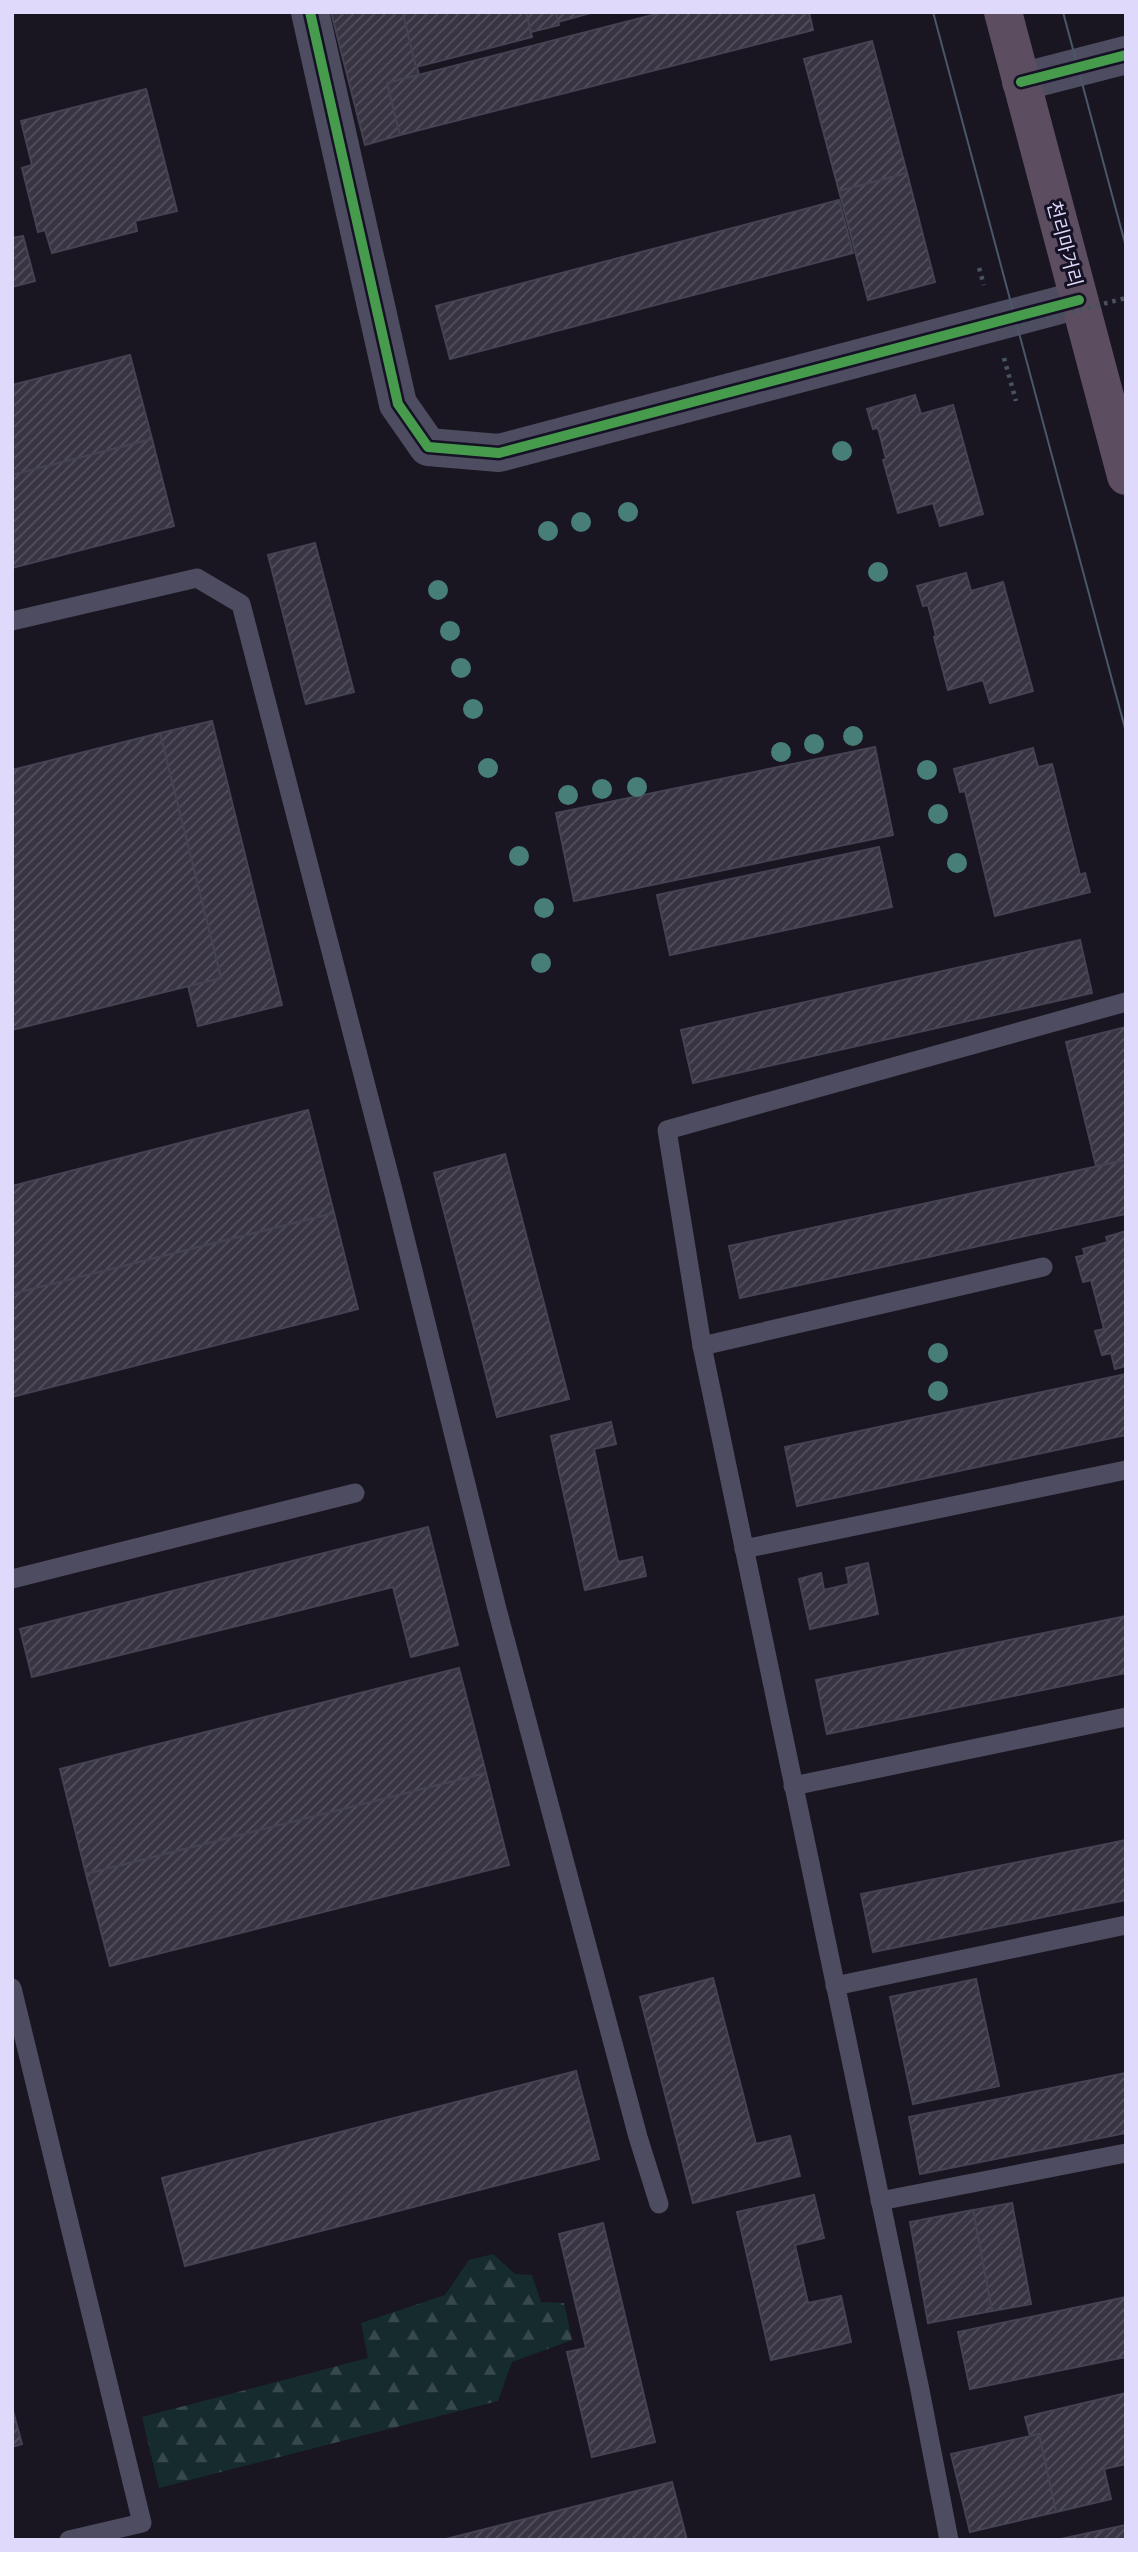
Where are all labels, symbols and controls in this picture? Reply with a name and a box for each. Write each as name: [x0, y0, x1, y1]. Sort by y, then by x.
street label: 천리마거리: [1041, 199, 1087, 289]

